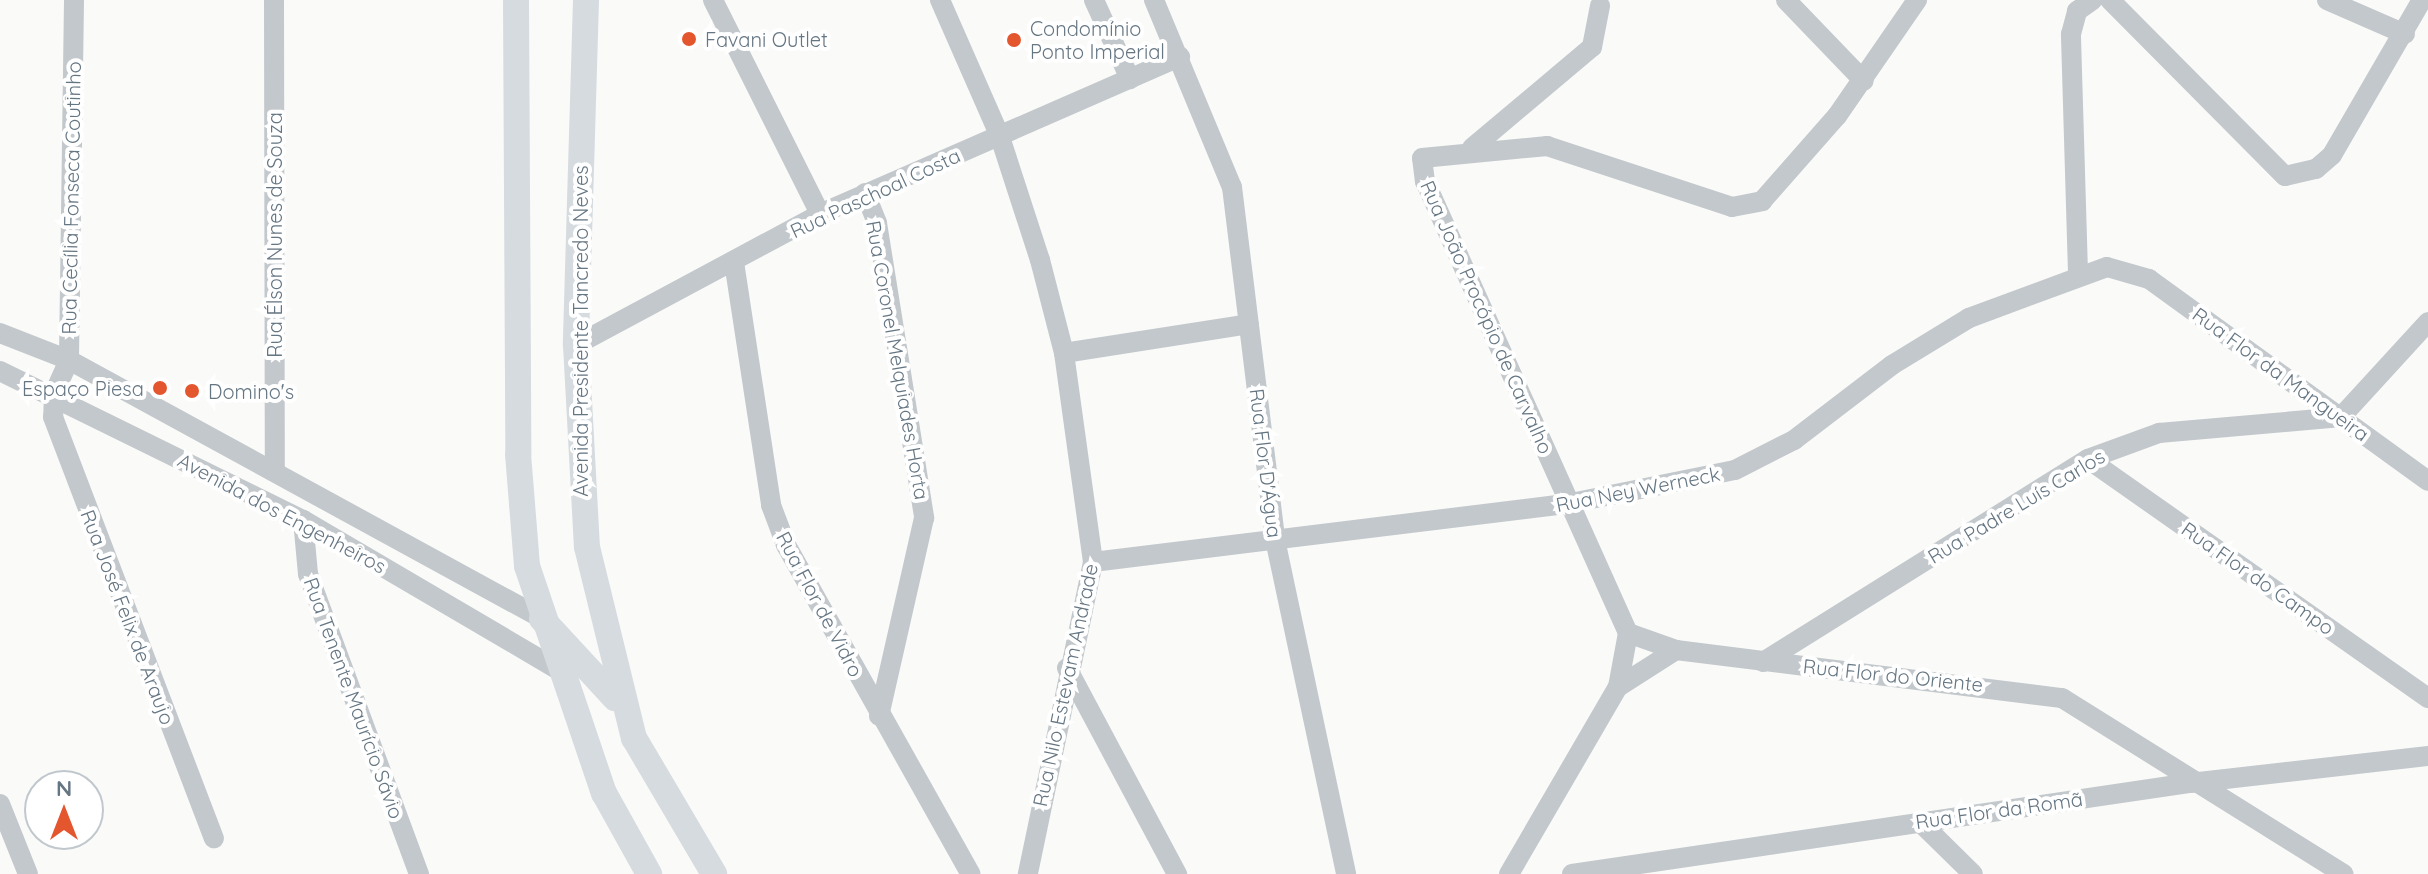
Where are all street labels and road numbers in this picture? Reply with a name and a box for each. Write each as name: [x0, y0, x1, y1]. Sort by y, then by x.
street label: Rua Cecília Fonseca Coutinho: [57, 61, 85, 335]
street label: Rua Élson Nunes de Souza: [262, 112, 286, 358]
street label: Rua Paschoal Costa: [786, 143, 964, 243]
street label: Avenida Presidente Tancredo Neves: [568, 165, 592, 497]
street label: Rua João Procópio de Carvalho: [1416, 177, 1558, 457]
street label: Rua Coronel Melquiades Horta: [862, 219, 934, 501]
street label: Rua Flor da Mangueira: [2188, 302, 2374, 446]
street label: Rua Flor D'Água: [1245, 387, 1287, 539]
street label: Rua Padre Luís Carlos: [1923, 444, 2109, 568]
street label: Avenida dos Engenheiros: [174, 448, 390, 578]
street label: Rua Ney Werneck: [1554, 461, 1722, 517]
street label: Rua José Felix de Araujo: [76, 506, 180, 728]
street label: Rua Flor do Campo: [2177, 516, 2339, 640]
street label: Rua Flor de Vidro: [772, 527, 868, 681]
street label: Rua Nilo Estevam Andrade: [1028, 561, 1102, 809]
street label: Rua Tenente Maurício Sávio: [299, 574, 409, 822]
street label: Rua Flor do Oriente: [1802, 654, 1984, 696]
street label: Rua Flor da Romã: [1914, 786, 2084, 834]

